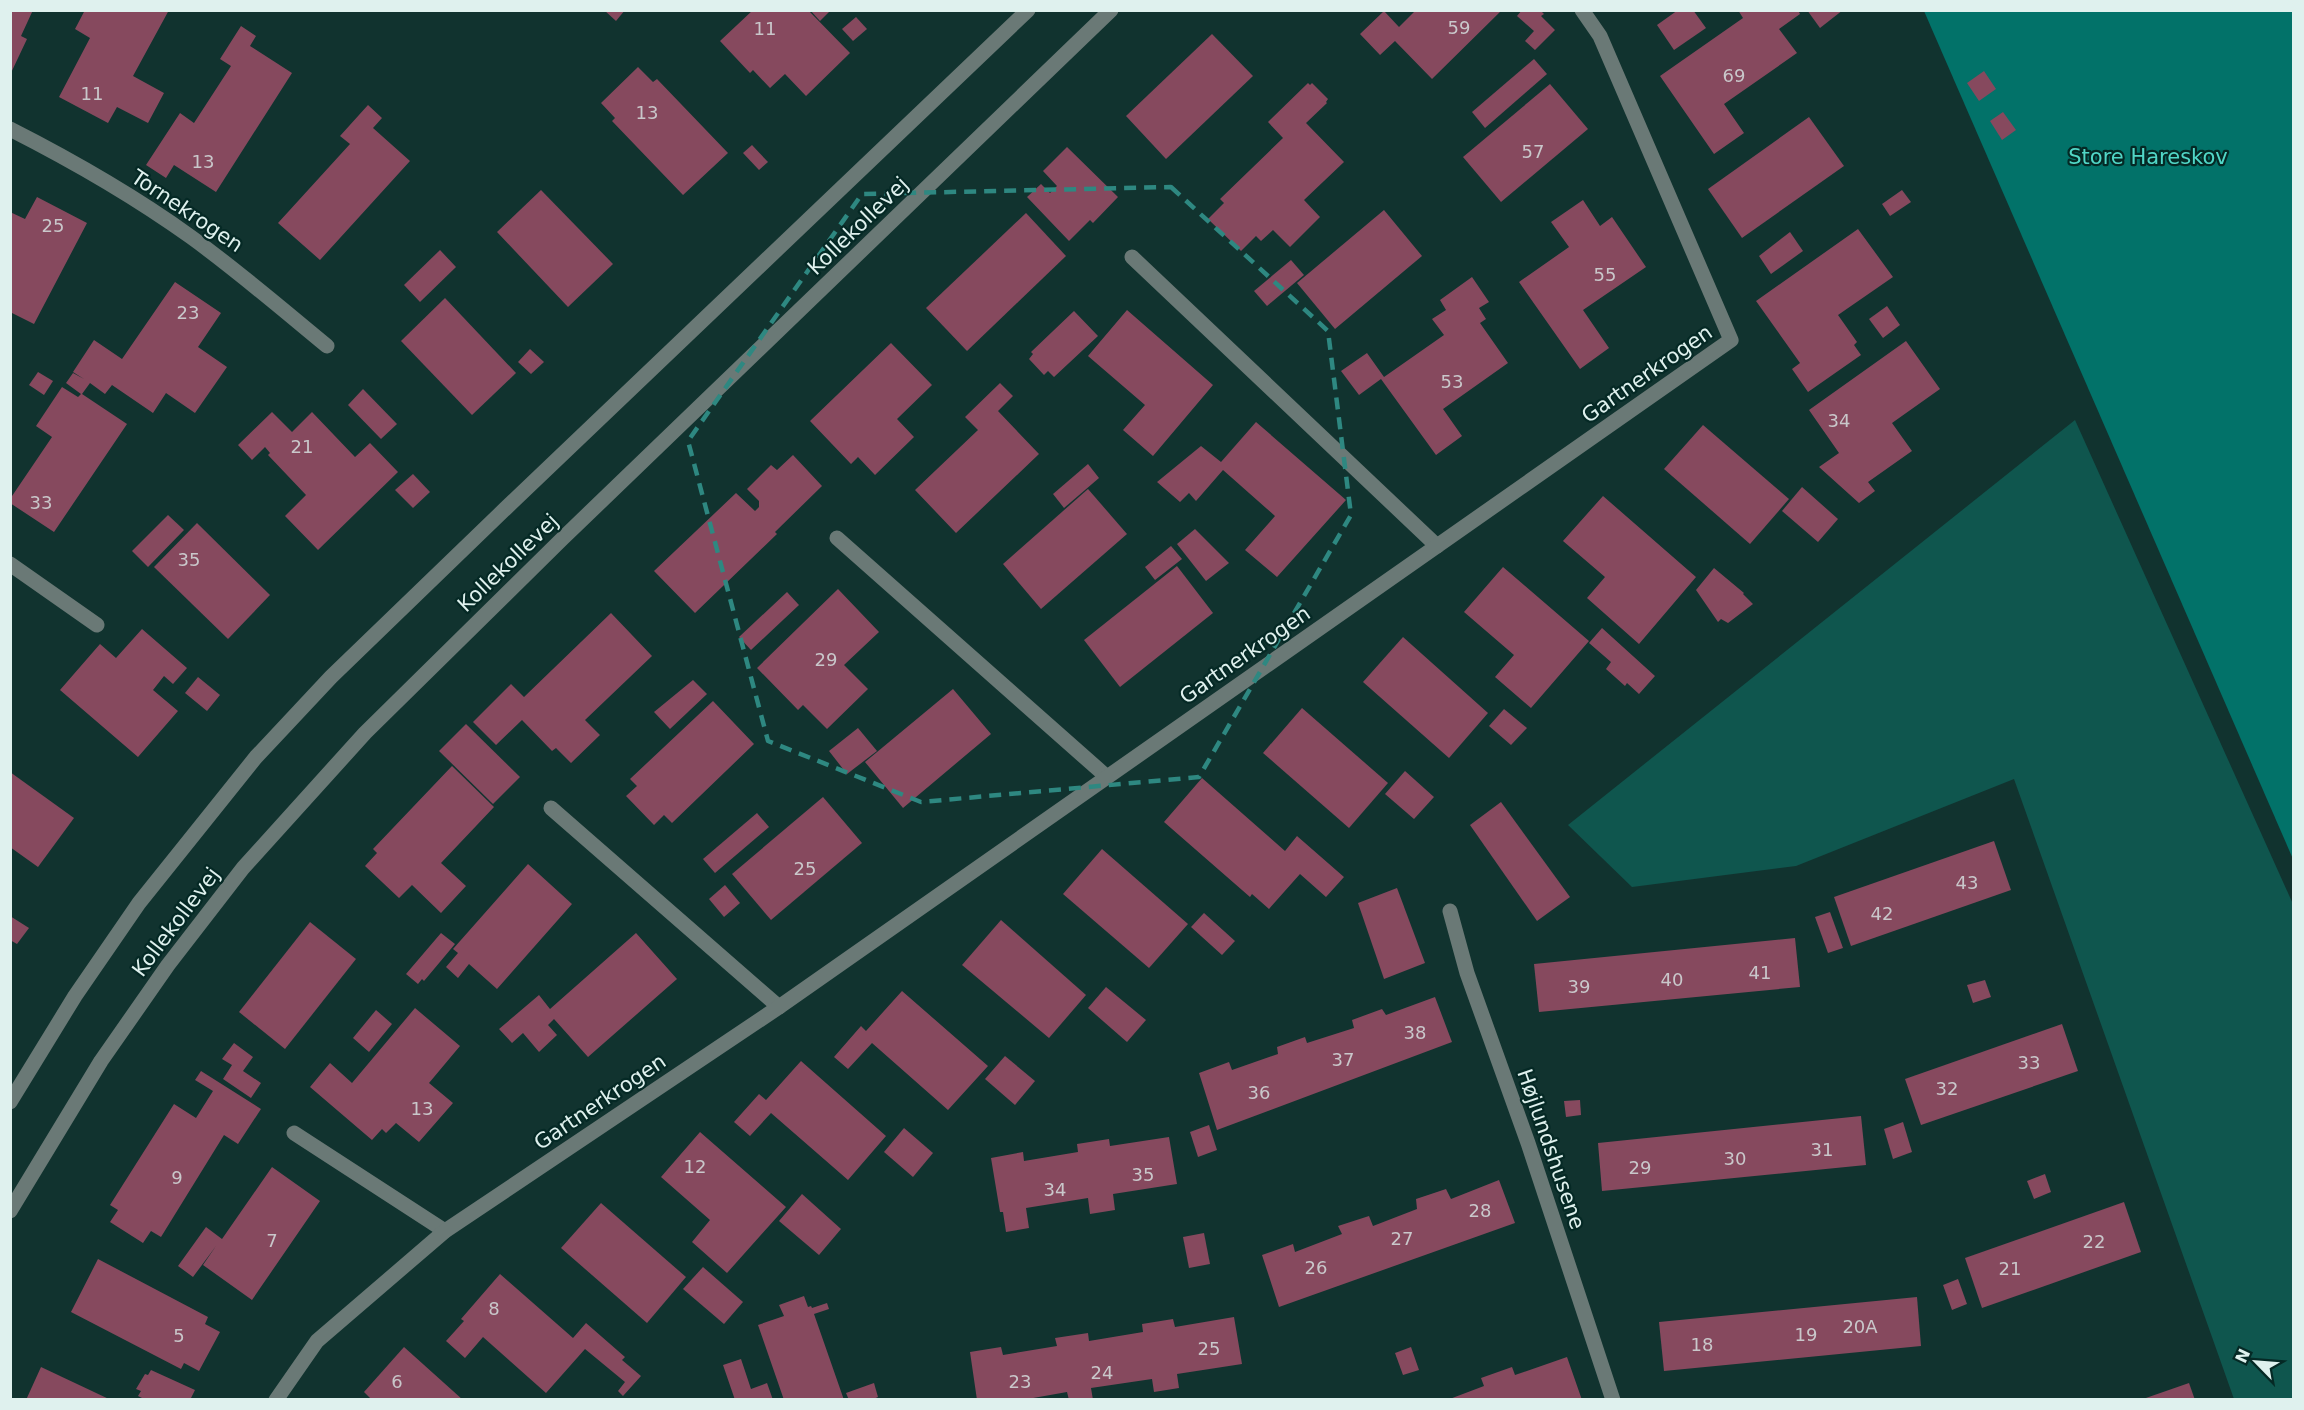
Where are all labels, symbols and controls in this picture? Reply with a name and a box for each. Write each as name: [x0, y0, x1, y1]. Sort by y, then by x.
house number: 59: [1448, 17, 1470, 38]
house number: 11: [754, 18, 776, 39]
house number: 69: [1723, 65, 1745, 86]
house number: 11: [81, 83, 103, 104]
house number: 13: [636, 102, 658, 123]
house number: 57: [1522, 141, 1544, 162]
park label: Store Hareskov: [2068, 145, 2228, 169]
house number: 13: [192, 151, 214, 172]
street label: Tornekrogen: [126, 164, 247, 257]
street label: Kollekollevej: [803, 172, 913, 280]
house number: 25: [42, 215, 64, 236]
house number: 55: [1594, 264, 1616, 285]
house number: 23: [177, 302, 199, 323]
street label: Gartnerkrogen: [1577, 320, 1717, 428]
house number: 53: [1441, 371, 1463, 392]
house number: 34: [1828, 410, 1850, 431]
house number: 21: [291, 436, 313, 457]
house number: 33: [30, 492, 52, 513]
street label: Kollekollevej: [453, 509, 563, 617]
house number: 35: [178, 549, 200, 570]
street label: Gartnerkrogen: [1175, 601, 1315, 709]
house number: 29: [815, 649, 837, 670]
house number: 25: [794, 858, 816, 879]
street label: Kollekollevej: [127, 863, 225, 981]
house number: 43: [1956, 872, 1978, 893]
house number: 42: [1871, 903, 1893, 924]
house number: 41: [1749, 962, 1771, 983]
house number: 40: [1661, 969, 1683, 990]
house number: 39: [1568, 976, 1590, 997]
house number: 38: [1404, 1022, 1426, 1043]
street label: Gartnerkrogen: [530, 1049, 670, 1155]
house number: 37: [1332, 1049, 1354, 1070]
house number: 33: [2018, 1052, 2040, 1073]
street label: Højlundshusene: [1512, 1066, 1590, 1232]
house number: 32: [1936, 1078, 1958, 1099]
house number: 36: [1248, 1082, 1270, 1103]
house number: 13: [411, 1098, 433, 1119]
house number: 31: [1811, 1139, 1833, 1160]
house number: 30: [1724, 1148, 1746, 1169]
house number: 12: [684, 1156, 706, 1177]
house number: 29: [1629, 1157, 1651, 1178]
house number: 35: [1132, 1164, 1154, 1185]
house number: 9: [171, 1167, 183, 1188]
house number: 34: [1044, 1179, 1066, 1200]
house number: 28: [1469, 1200, 1491, 1221]
house number: 27: [1391, 1228, 1413, 1249]
house number: 7: [266, 1230, 278, 1251]
house number: 22: [2083, 1231, 2105, 1252]
house number: 26: [1305, 1257, 1327, 1278]
house number: 21: [1999, 1258, 2021, 1279]
house number: 8: [488, 1298, 500, 1319]
house number: 20A: [1842, 1316, 1878, 1337]
house number: 19: [1795, 1324, 1817, 1345]
house number: 5: [173, 1325, 185, 1346]
north arrow: [2226, 1332, 2286, 1392]
house number: 18: [1691, 1334, 1713, 1355]
house number: 25: [1198, 1338, 1220, 1359]
text: N: [2231, 1346, 2254, 1366]
house number: 24: [1091, 1362, 1113, 1383]
house number: 6: [391, 1371, 403, 1392]
house number: 23: [1009, 1371, 1031, 1392]

